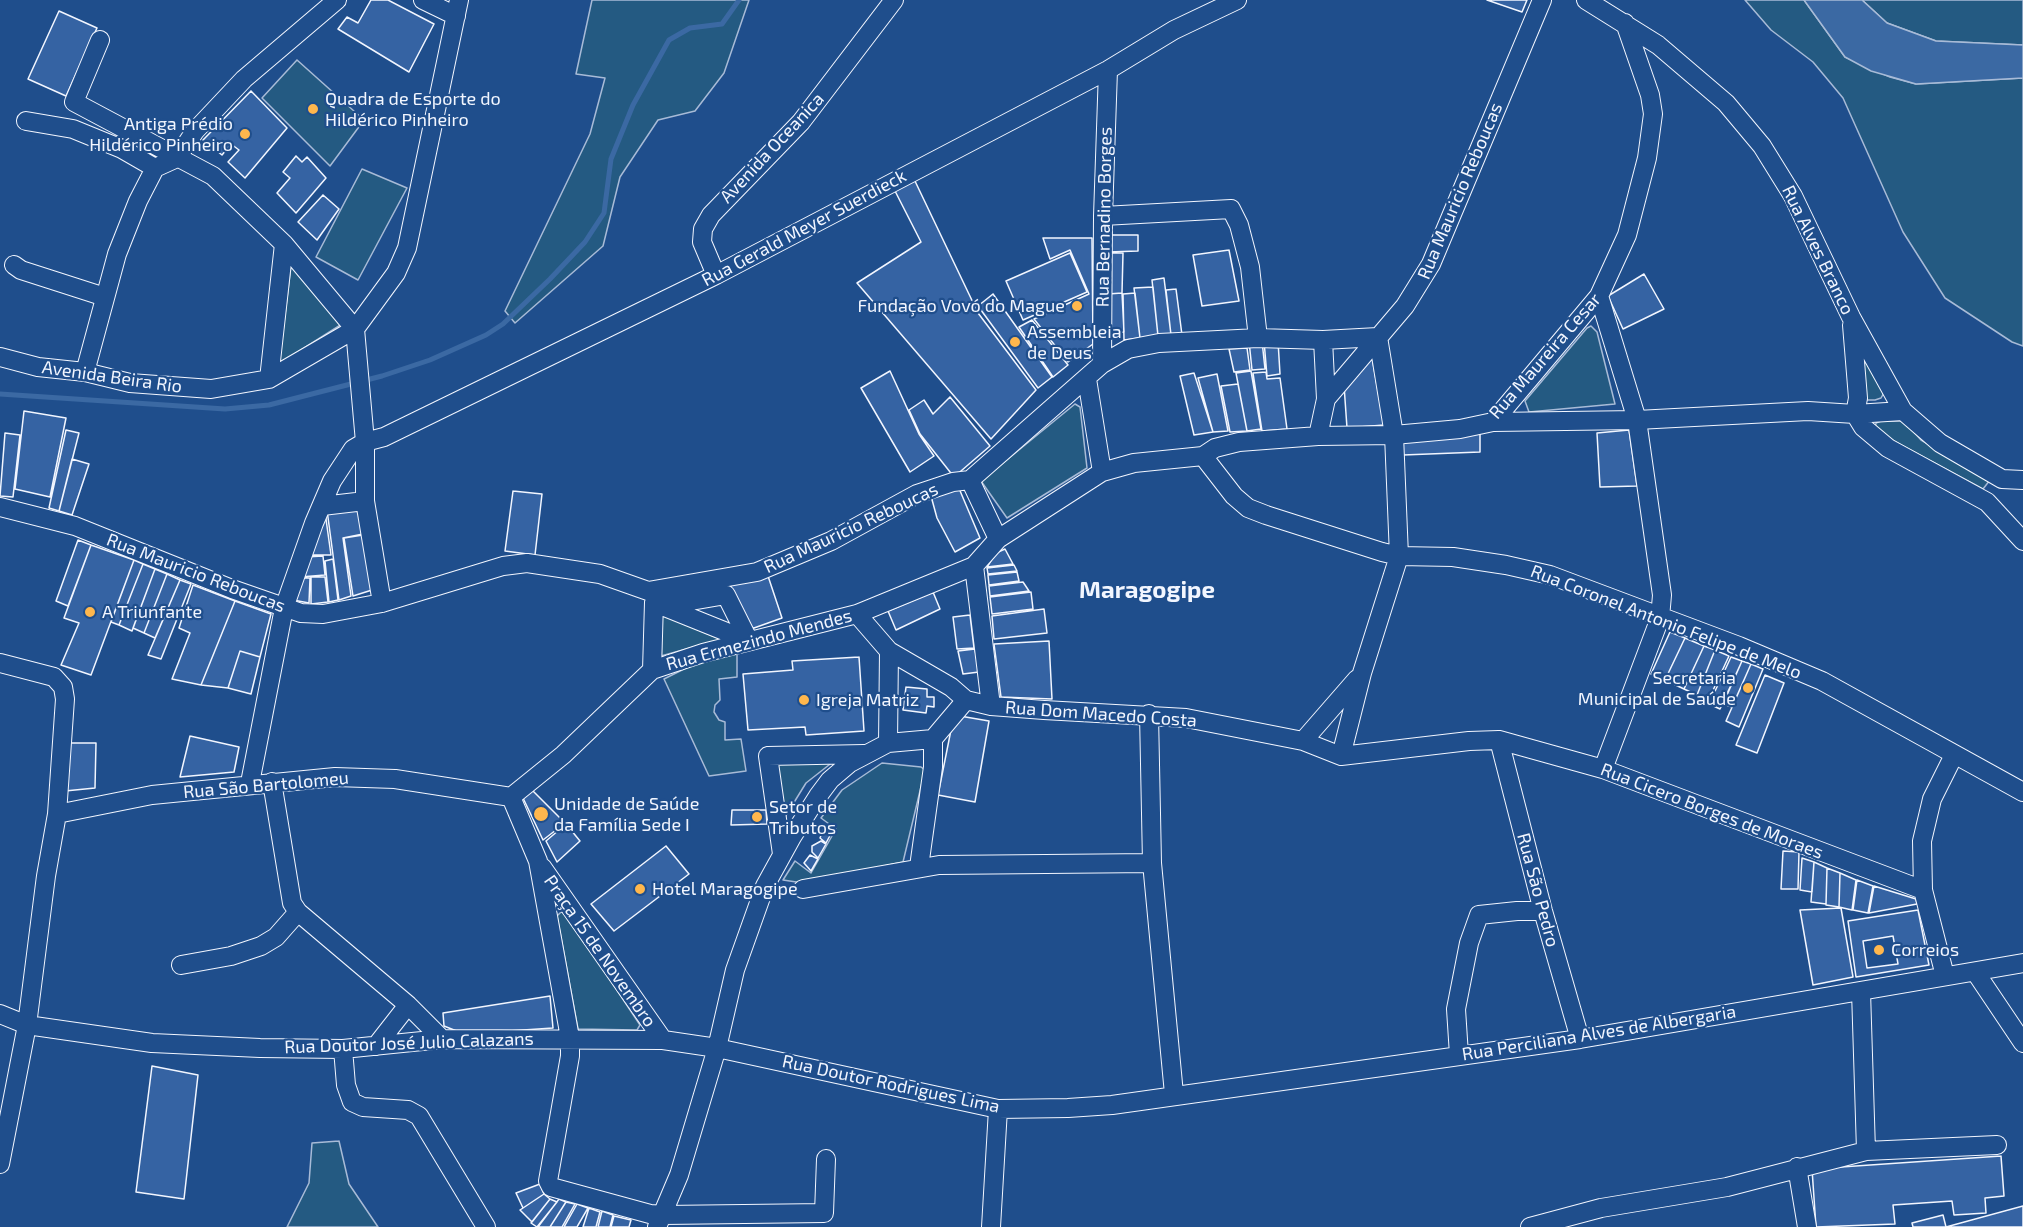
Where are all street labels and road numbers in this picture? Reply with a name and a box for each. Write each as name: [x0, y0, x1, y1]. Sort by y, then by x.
street label: Avenida Oceanica: [715, 88, 829, 208]
street label: Rua Mauricio Reboucas: [1413, 99, 1507, 283]
street label: Rua Bernadino Borges: [1092, 127, 1116, 307]
street label: Rua Gerald Meyer Suerdieck: [698, 165, 910, 291]
street label: Rua Alves Branco: [1777, 182, 1859, 318]
street label: Rua Maureira Cesar: [1484, 289, 1606, 423]
street label: Avenida Beira Rio: [41, 356, 183, 398]
street label: Rua Mauricio Reboucas: [760, 478, 942, 578]
street label: Rua Mauricio Reboucas: [104, 529, 288, 617]
street label: Rua Coronel Antonio Felipe de Melo: [1528, 560, 1804, 684]
street label: Rua Ermezindo Mendes: [664, 605, 854, 675]
street label: Rua Dom Macedo Costa: [1004, 697, 1198, 731]
street label: Rua Cicero Borges de Moraes: [1598, 758, 1826, 864]
street label: Rua São Bartolomeu: [182, 767, 350, 803]
street label: Rua São Pedro: [1512, 831, 1564, 949]
street label: Praça 15 de Novembro: [539, 871, 661, 1031]
street label: Rua Perciliana Alves de Albergaria: [1460, 1001, 1738, 1065]
street label: Rua Doutor José Julio Calazans: [284, 1028, 534, 1058]
street label: Rua Doutor Rodrigues Lima: [780, 1050, 1002, 1118]

